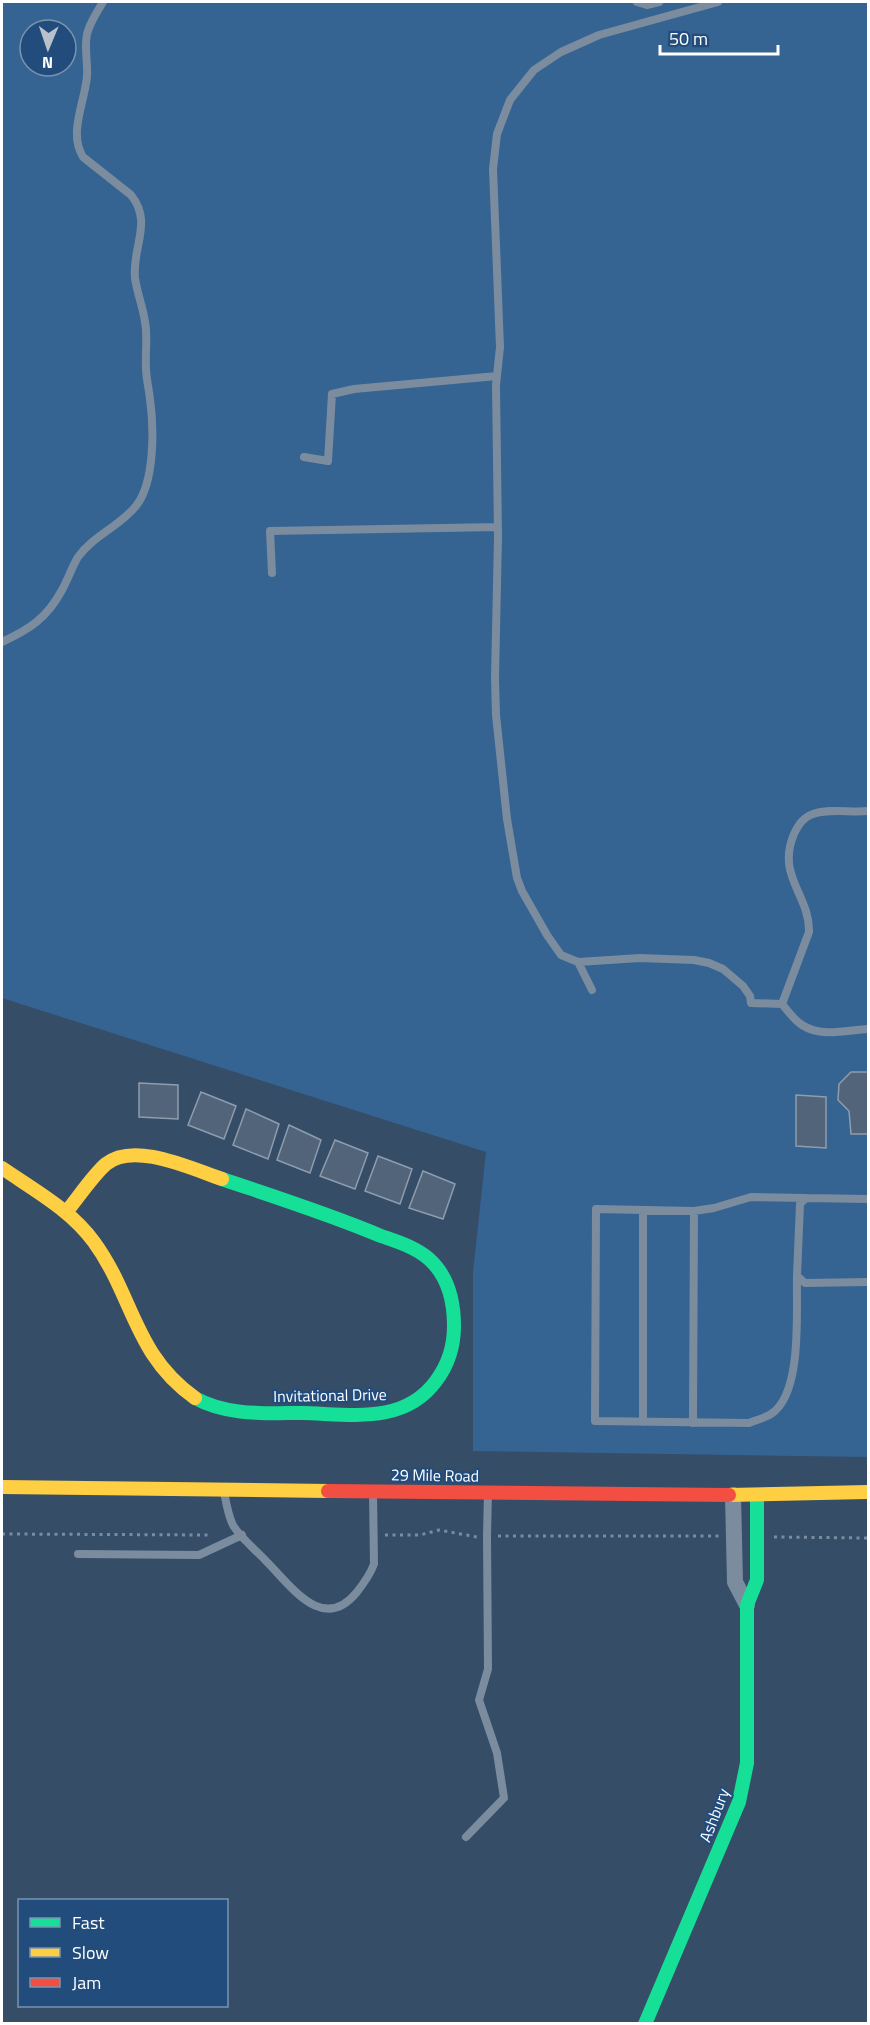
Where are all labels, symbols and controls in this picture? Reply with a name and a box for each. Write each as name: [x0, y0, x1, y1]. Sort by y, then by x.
north arrow: [18, 18, 78, 78]
scale bar: [660, 18, 778, 56]
text: 50 m: [669, 25, 708, 52]
text: N: [42, 51, 53, 75]
street label: Invitational Drive: [273, 1382, 387, 1408]
street label: 29 Mile Road: [391, 1462, 479, 1488]
street label: Ashbury: [693, 1784, 735, 1845]
legend: [18, 1899, 228, 2007]
text: Fast: [72, 1909, 105, 1936]
text: Slow: [72, 1939, 109, 1966]
text: Jam: [72, 1969, 101, 1996]

